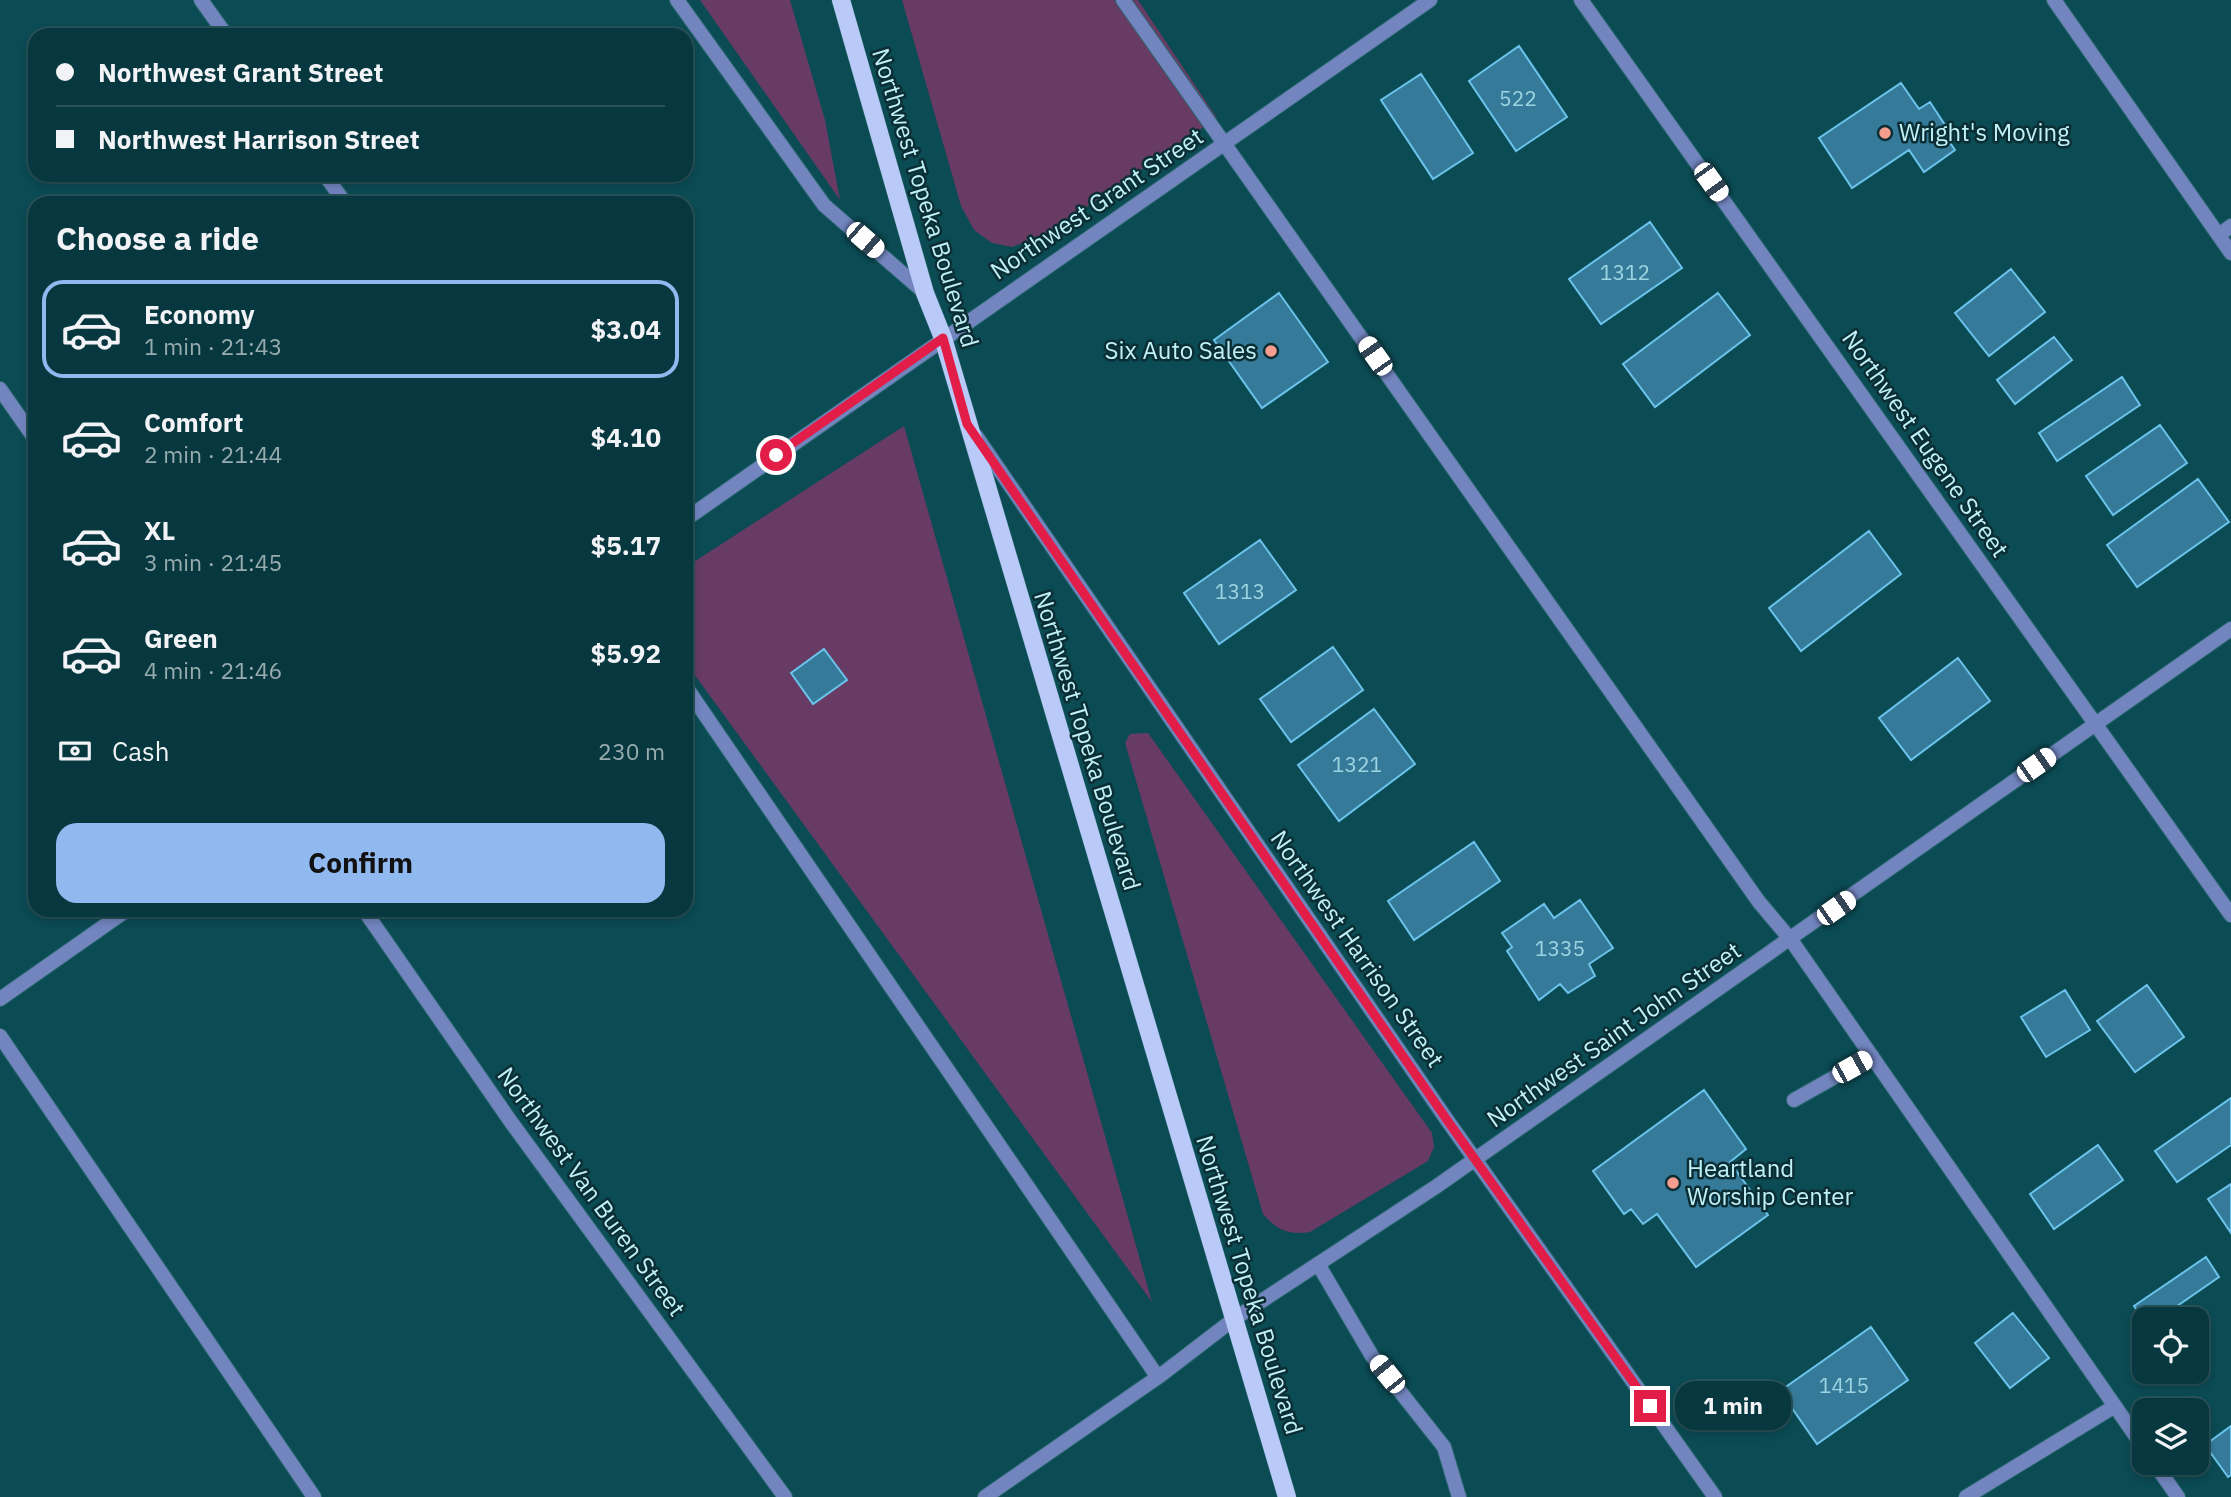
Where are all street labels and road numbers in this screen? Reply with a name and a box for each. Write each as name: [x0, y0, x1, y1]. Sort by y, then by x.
street label: Northwest Topeka Boulevard: [865, 44, 987, 351]
street label: Northwest Grant Street: [984, 120, 1209, 286]
street label: Northwest Eugene Street: [1835, 324, 2016, 563]
street label: Northwest Topeka Boulevard: [1027, 587, 1149, 894]
street label: Northwest Harrison Street: [1264, 824, 1452, 1073]
street label: Northwest Saint John Street: [1480, 934, 1747, 1134]
street label: Northwest Van Buren Street: [491, 1060, 693, 1322]
street label: Northwest Topeka Boulevard: [1189, 1131, 1311, 1438]

